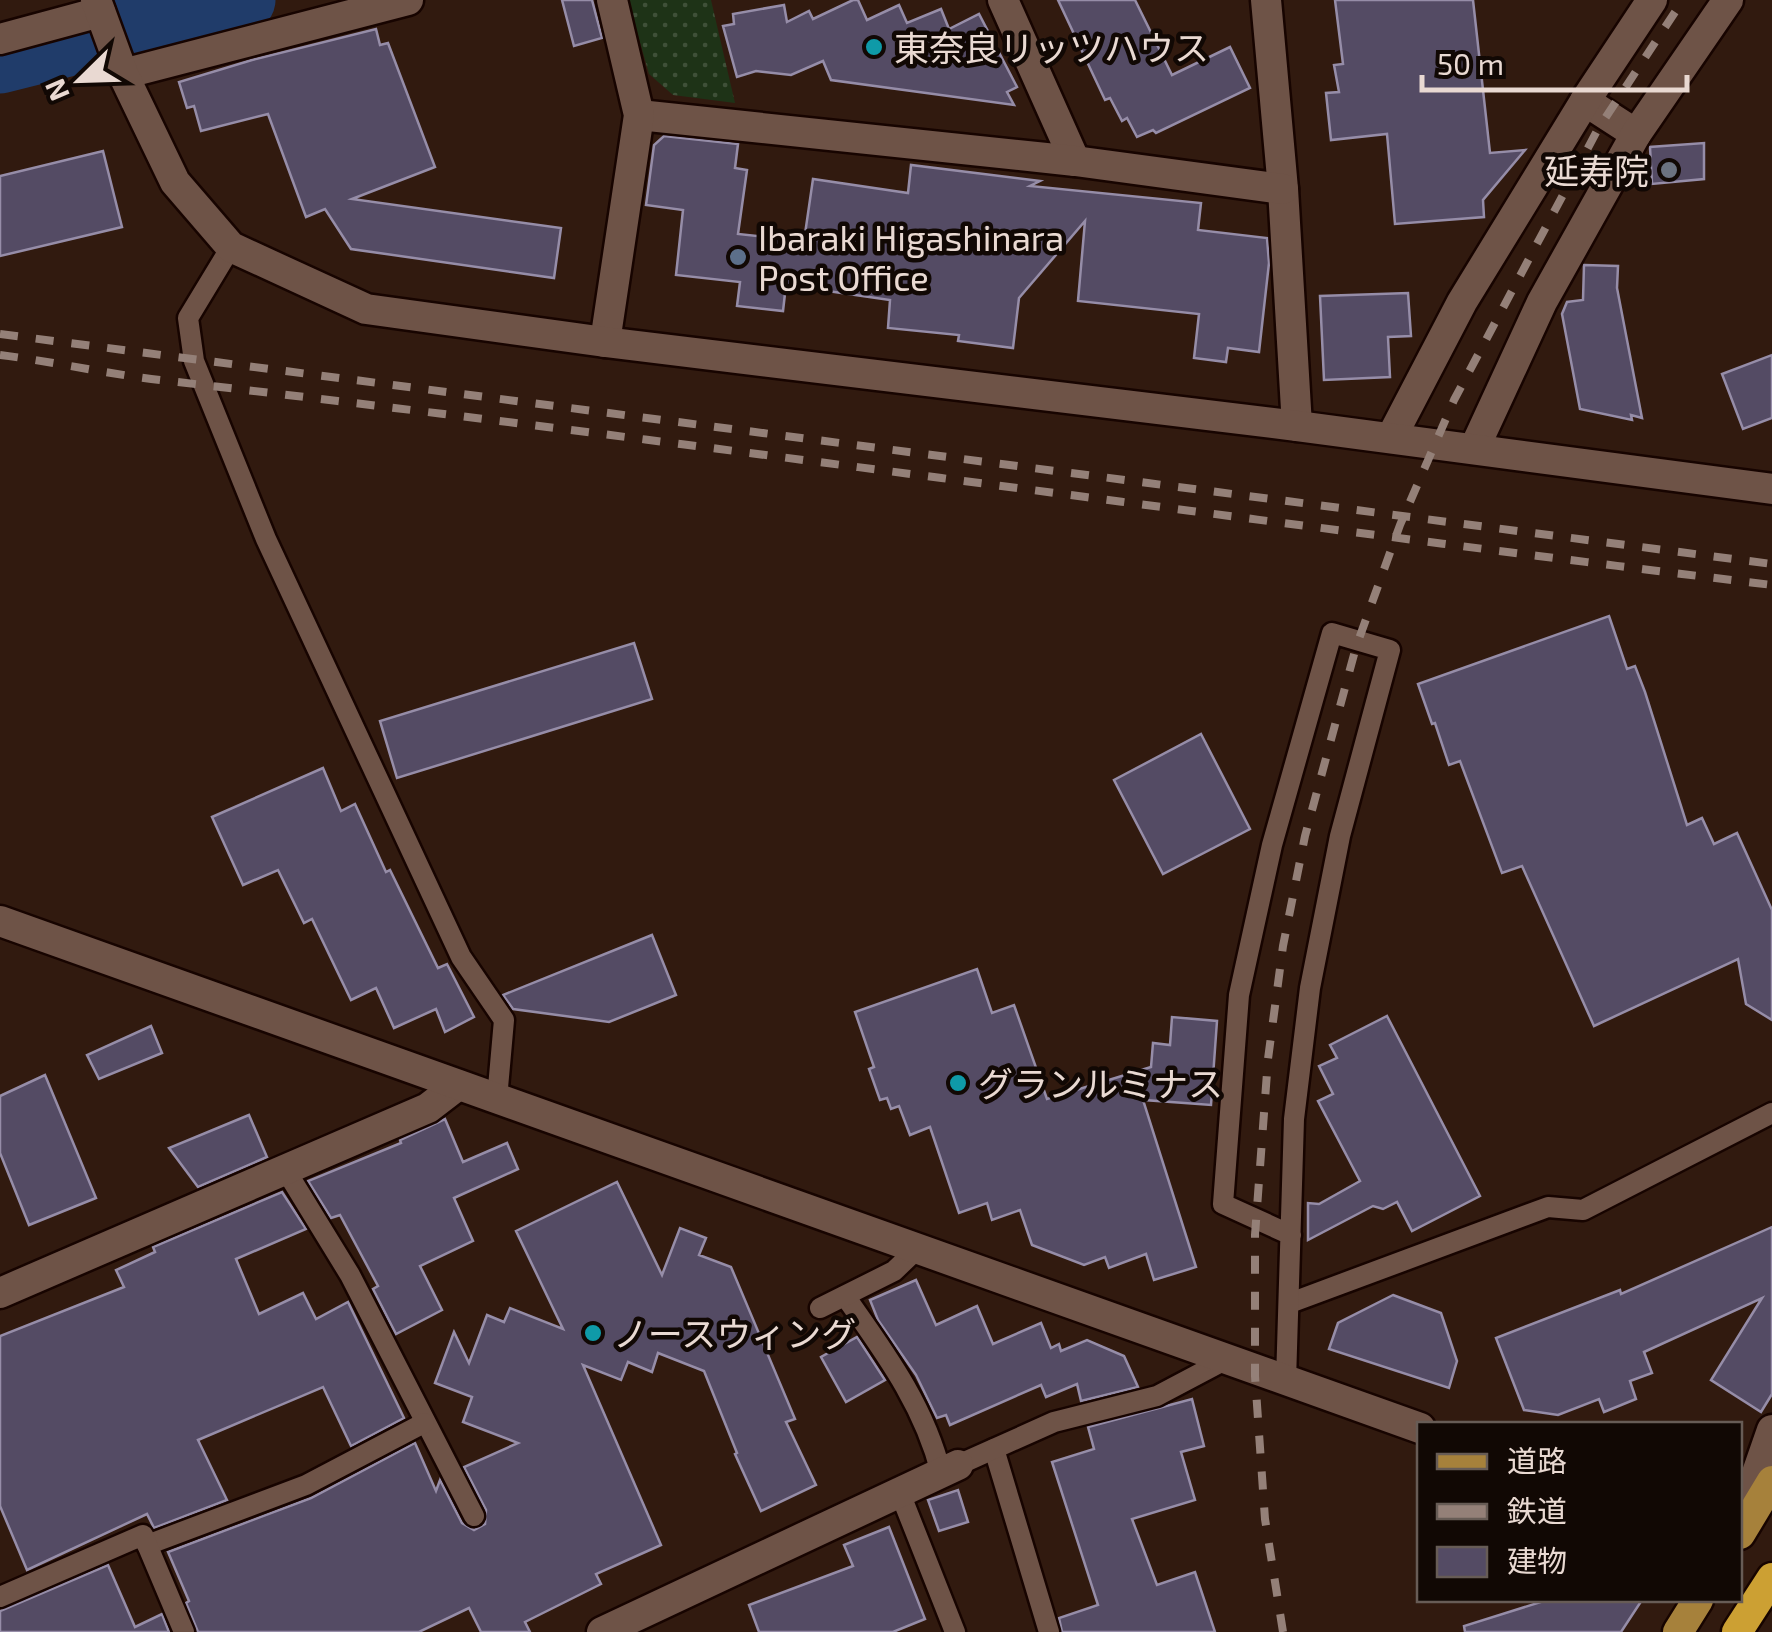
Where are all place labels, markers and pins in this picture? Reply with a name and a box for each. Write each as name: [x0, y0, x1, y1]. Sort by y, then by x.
place label: 東奈良リッツハウス: [894, 26, 1209, 68]
marker: 東奈良リッツハウス: [863, 36, 885, 58]
place label: 延寿院: [1544, 149, 1649, 191]
marker: 延寿院: [1658, 159, 1680, 181]
place label: Ibaraki Higashinara Post Office: [758, 216, 1064, 298]
marker: Ibaraki Higashinara Post Office: [727, 246, 749, 268]
place label: グランルミナス: [978, 1062, 1223, 1104]
marker: グランルミナス: [947, 1072, 969, 1094]
place label: ノースウィング: [613, 1312, 856, 1354]
marker: ノースウィング: [582, 1322, 604, 1344]

